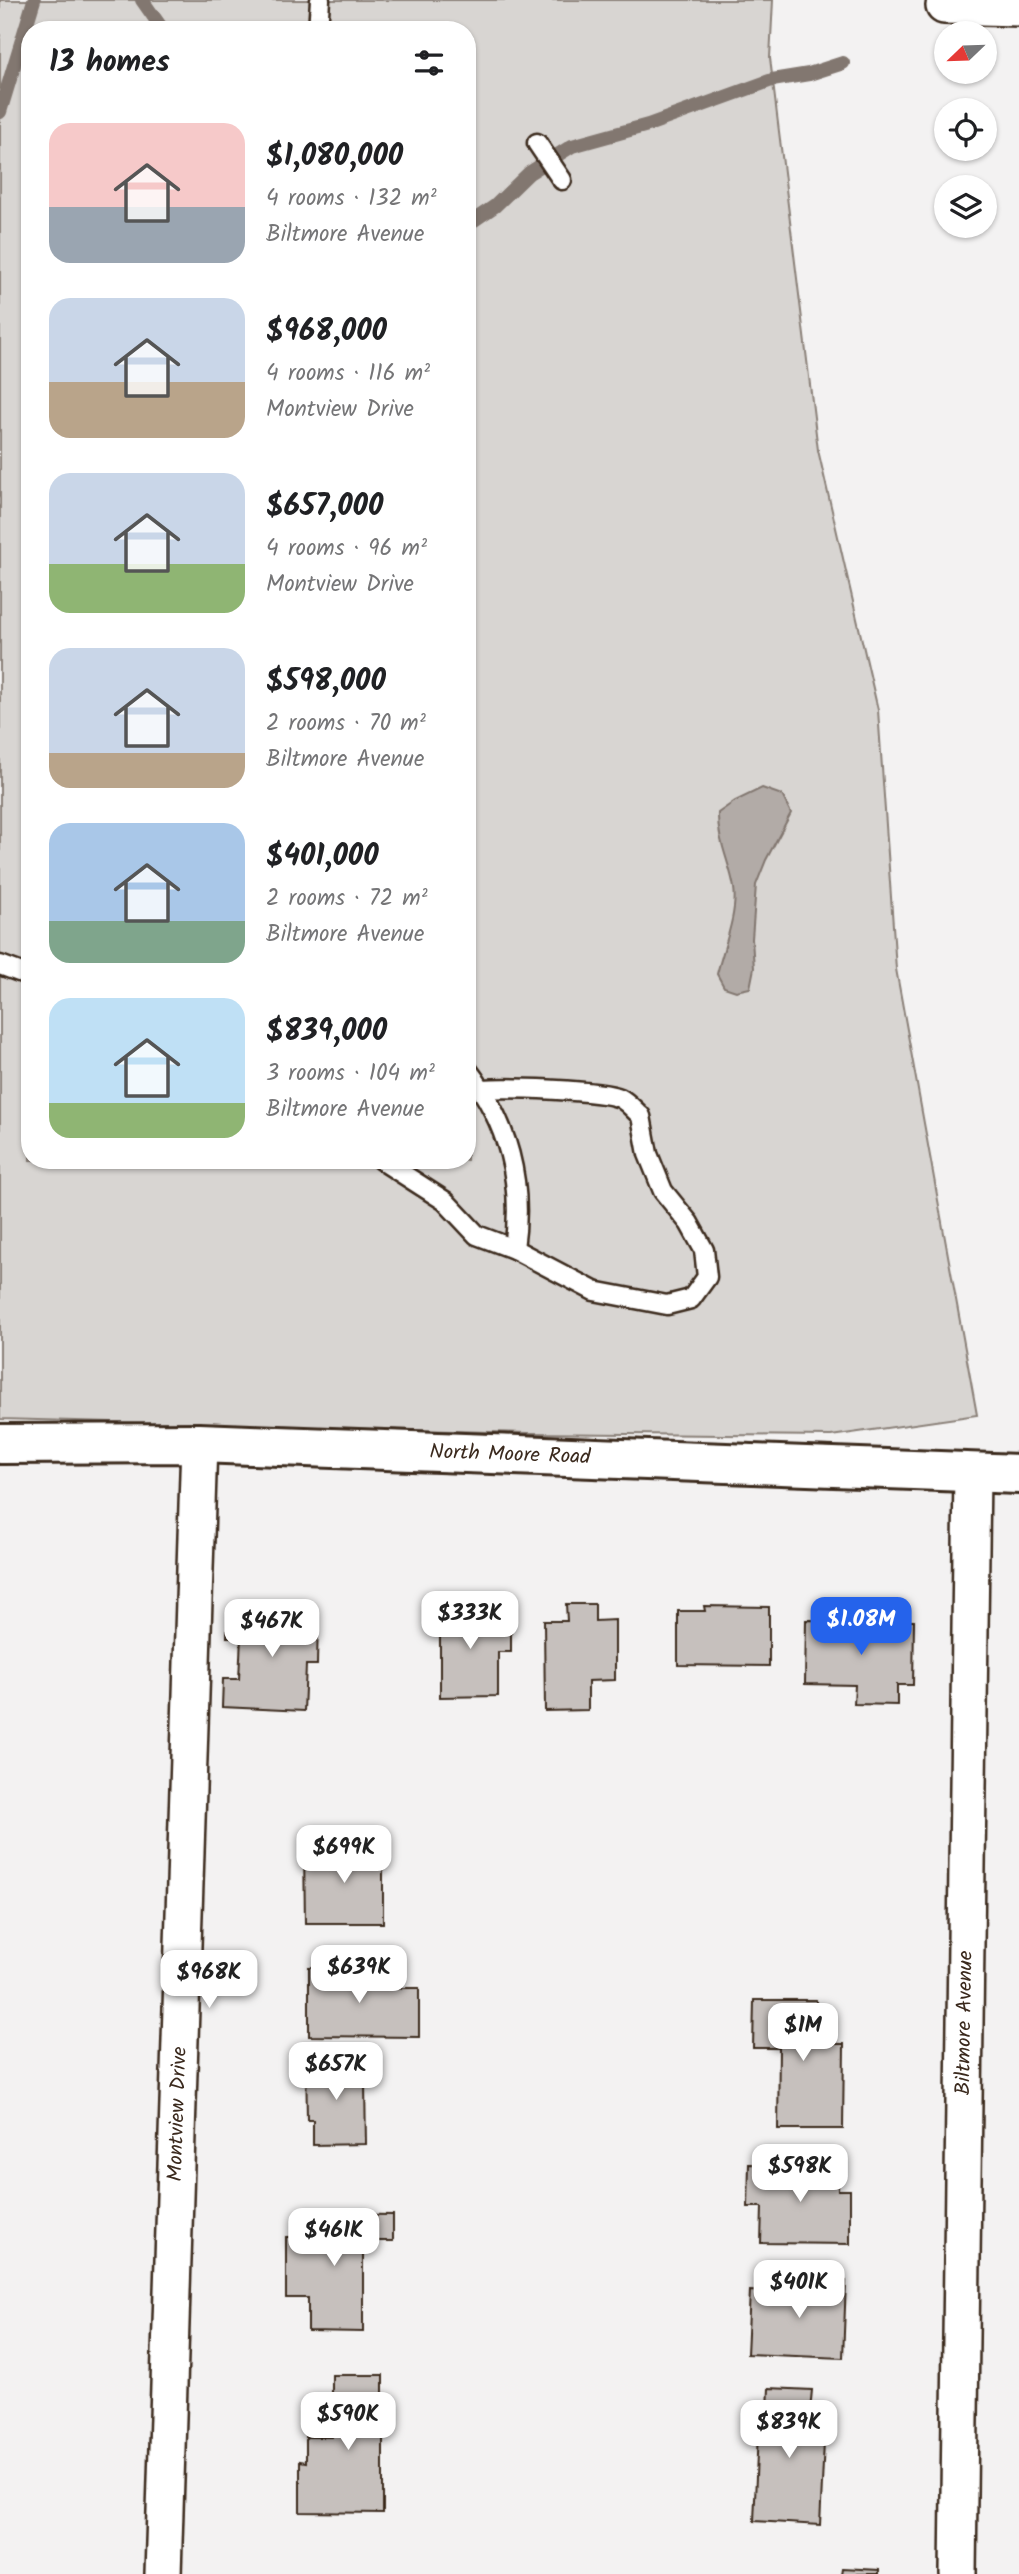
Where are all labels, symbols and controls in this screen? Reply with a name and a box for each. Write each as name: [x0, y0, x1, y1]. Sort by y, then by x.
north arrow: [934, 21, 998, 84]
map controls: [934, 21, 997, 238]
text: 13 homes: [49, 39, 170, 87]
icon: filters: [410, 44, 448, 82]
button: locate: [934, 98, 997, 161]
text: $1,080,000: [266, 133, 403, 181]
icon: home: [105, 151, 189, 235]
button: layers: [934, 175, 997, 238]
text: 4 rooms · 132 m²: [266, 181, 437, 217]
text: Biltmore Avenue: [266, 217, 424, 253]
text: $968,000: [266, 308, 387, 356]
icon: home: [105, 326, 189, 410]
text: 4 rooms · 116 m²: [266, 356, 430, 392]
text: Montview Drive: [266, 392, 414, 428]
text: $657,000: [266, 483, 383, 531]
icon: home: [105, 501, 189, 585]
text: 4 rooms · 96 m²: [266, 531, 427, 567]
text: Montview Drive: [266, 567, 414, 603]
text: $598,000: [266, 658, 386, 706]
icon: home: [105, 676, 189, 760]
text: 2 rooms · 70 m²: [266, 706, 426, 742]
text: Biltmore Avenue: [266, 742, 424, 778]
text: $401,000: [266, 833, 379, 881]
icon: home: [105, 851, 189, 935]
text: 2 rooms · 72 m²: [266, 881, 428, 917]
text: Biltmore Avenue: [266, 917, 424, 953]
text: $839,000: [266, 1008, 387, 1056]
icon: home: [105, 1026, 189, 1110]
text: 3 rooms · 104 m²: [266, 1056, 435, 1092]
text: Biltmore Avenue: [266, 1092, 424, 1128]
street label: North Moore Road: [429, 1436, 592, 1474]
pin: $333K: [421, 1592, 519, 1651]
text: $333K: [437, 1596, 503, 1632]
pin: $1.08M: [804, 1598, 918, 1657]
pin: $467K: [223, 1600, 321, 1659]
text: $1.08M: [827, 1602, 895, 1638]
text: $467K: [240, 1604, 304, 1640]
pin: $699K: [295, 1826, 393, 1885]
text: $699K: [312, 1830, 376, 1866]
pin: $639K: [310, 1946, 408, 2005]
text: $639K: [327, 1950, 391, 1986]
street label: Biltmore Avenue: [947, 1950, 983, 2096]
pin: $968K: [160, 1951, 258, 2010]
text: $968K: [176, 1955, 242, 1991]
pin: $1M: [769, 2004, 837, 2063]
text: $1M: [784, 2008, 822, 2044]
pin: $657K: [287, 2042, 385, 2102]
street label: Montview Drive: [159, 2045, 197, 2182]
text: $657K: [305, 2047, 367, 2083]
pin: $598K: [751, 2144, 849, 2204]
text: $598K: [768, 2149, 832, 2185]
pin: $461K: [285, 2208, 383, 2268]
text: $461K: [304, 2213, 364, 2249]
pin: $401K: [750, 2260, 848, 2320]
text: $401K: [770, 2265, 828, 2301]
pin: $590K: [299, 2392, 397, 2452]
text: $590K: [317, 2397, 379, 2433]
pin: $839K: [740, 2400, 838, 2460]
text: $839K: [756, 2405, 822, 2441]

